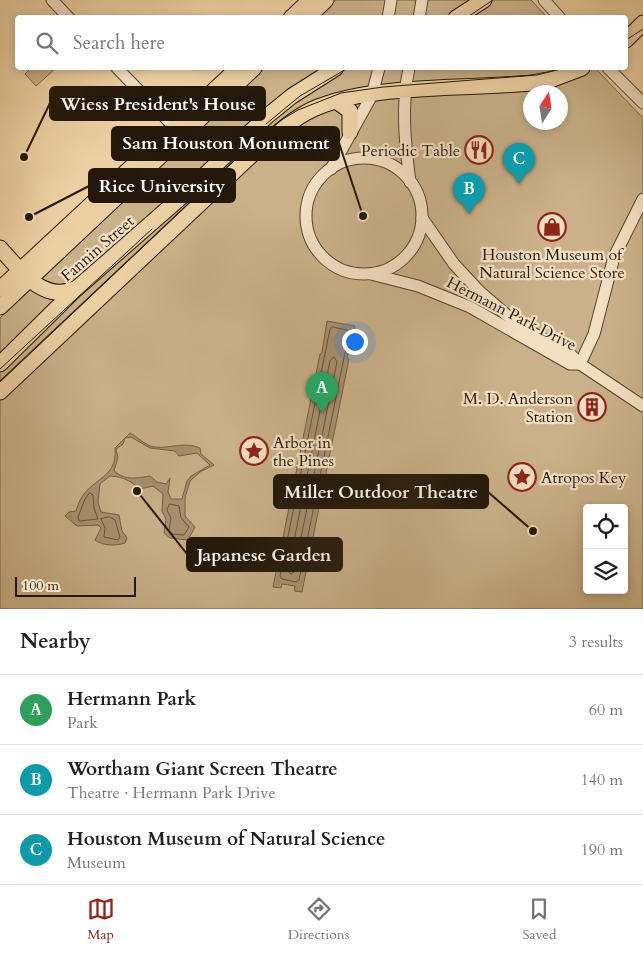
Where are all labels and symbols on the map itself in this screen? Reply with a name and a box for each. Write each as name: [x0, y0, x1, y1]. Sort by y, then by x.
north arrow: [523, 85, 568, 130]
callout: Wiess President's House: [50, 87, 265, 120]
text: Wiess President's House: [59, 92, 256, 117]
callout: Sam Houston Monument: [112, 127, 339, 160]
text: Sam Houston Monument: [123, 131, 330, 156]
restaurant icon: Periodic Table: [464, 135, 494, 165]
place label: Periodic Table: [361, 140, 460, 162]
pin: C: [503, 143, 535, 184]
callout: Rice University: [89, 169, 235, 202]
pin: B: [453, 173, 485, 214]
text: Rice University: [99, 174, 226, 199]
street label: Fannin Street: [56, 211, 139, 287]
shop icon: Houston Museum of Natural Science Store: [537, 212, 567, 242]
place label: Houston Museum of Natural Science Store: [479, 244, 625, 284]
street label: Hermann Park Drive: [443, 272, 580, 356]
your location: [342, 329, 368, 355]
pin: A: [306, 372, 338, 413]
place label: M. D. Anderson Station: [463, 388, 573, 428]
building icon: M. D. Anderson Station: [577, 392, 607, 422]
place label: Arbor in the Pines: [273, 432, 334, 472]
place icon: Arbor in the Pines: [239, 436, 269, 466]
place icon: Atropos Key: [507, 462, 537, 492]
place label: Atropos Key: [541, 467, 627, 489]
callout: Miller Outdoor Theatre: [274, 475, 488, 508]
text: Miller Outdoor Theatre: [284, 480, 478, 505]
callout: Japanese Garden: [187, 538, 342, 571]
text: Japanese Garden: [194, 543, 332, 568]
scale bar: [15, 574, 136, 597]

